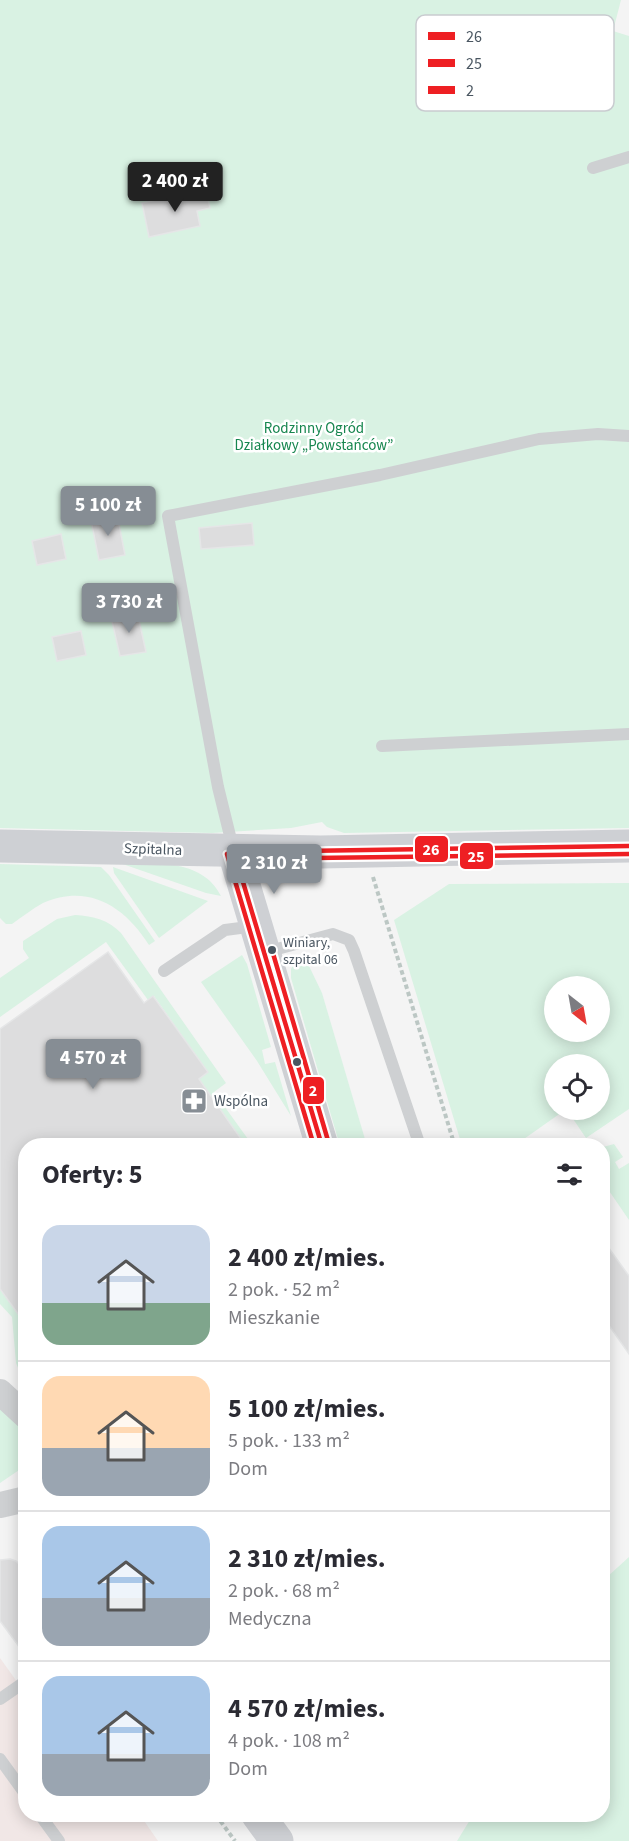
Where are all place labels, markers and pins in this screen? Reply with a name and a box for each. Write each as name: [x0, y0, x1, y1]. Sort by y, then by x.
pin: 2 400 zł: [113, 162, 237, 213]
pin: 5 100 zł: [46, 486, 170, 537]
pin: 3 730 zł: [67, 583, 191, 634]
pin: 2 310 zł: [212, 844, 336, 895]
place label: Winiary, szpital 06: [283, 933, 338, 970]
marker: Winiary, szpital 06: [266, 944, 278, 956]
pin: 4 570 zł: [31, 1039, 155, 1090]
unlabelled marker: [291, 1056, 303, 1068]
pharmacy icon: Wspólna: [179, 1086, 209, 1116]
place label: Wspólna: [214, 1091, 268, 1112]

